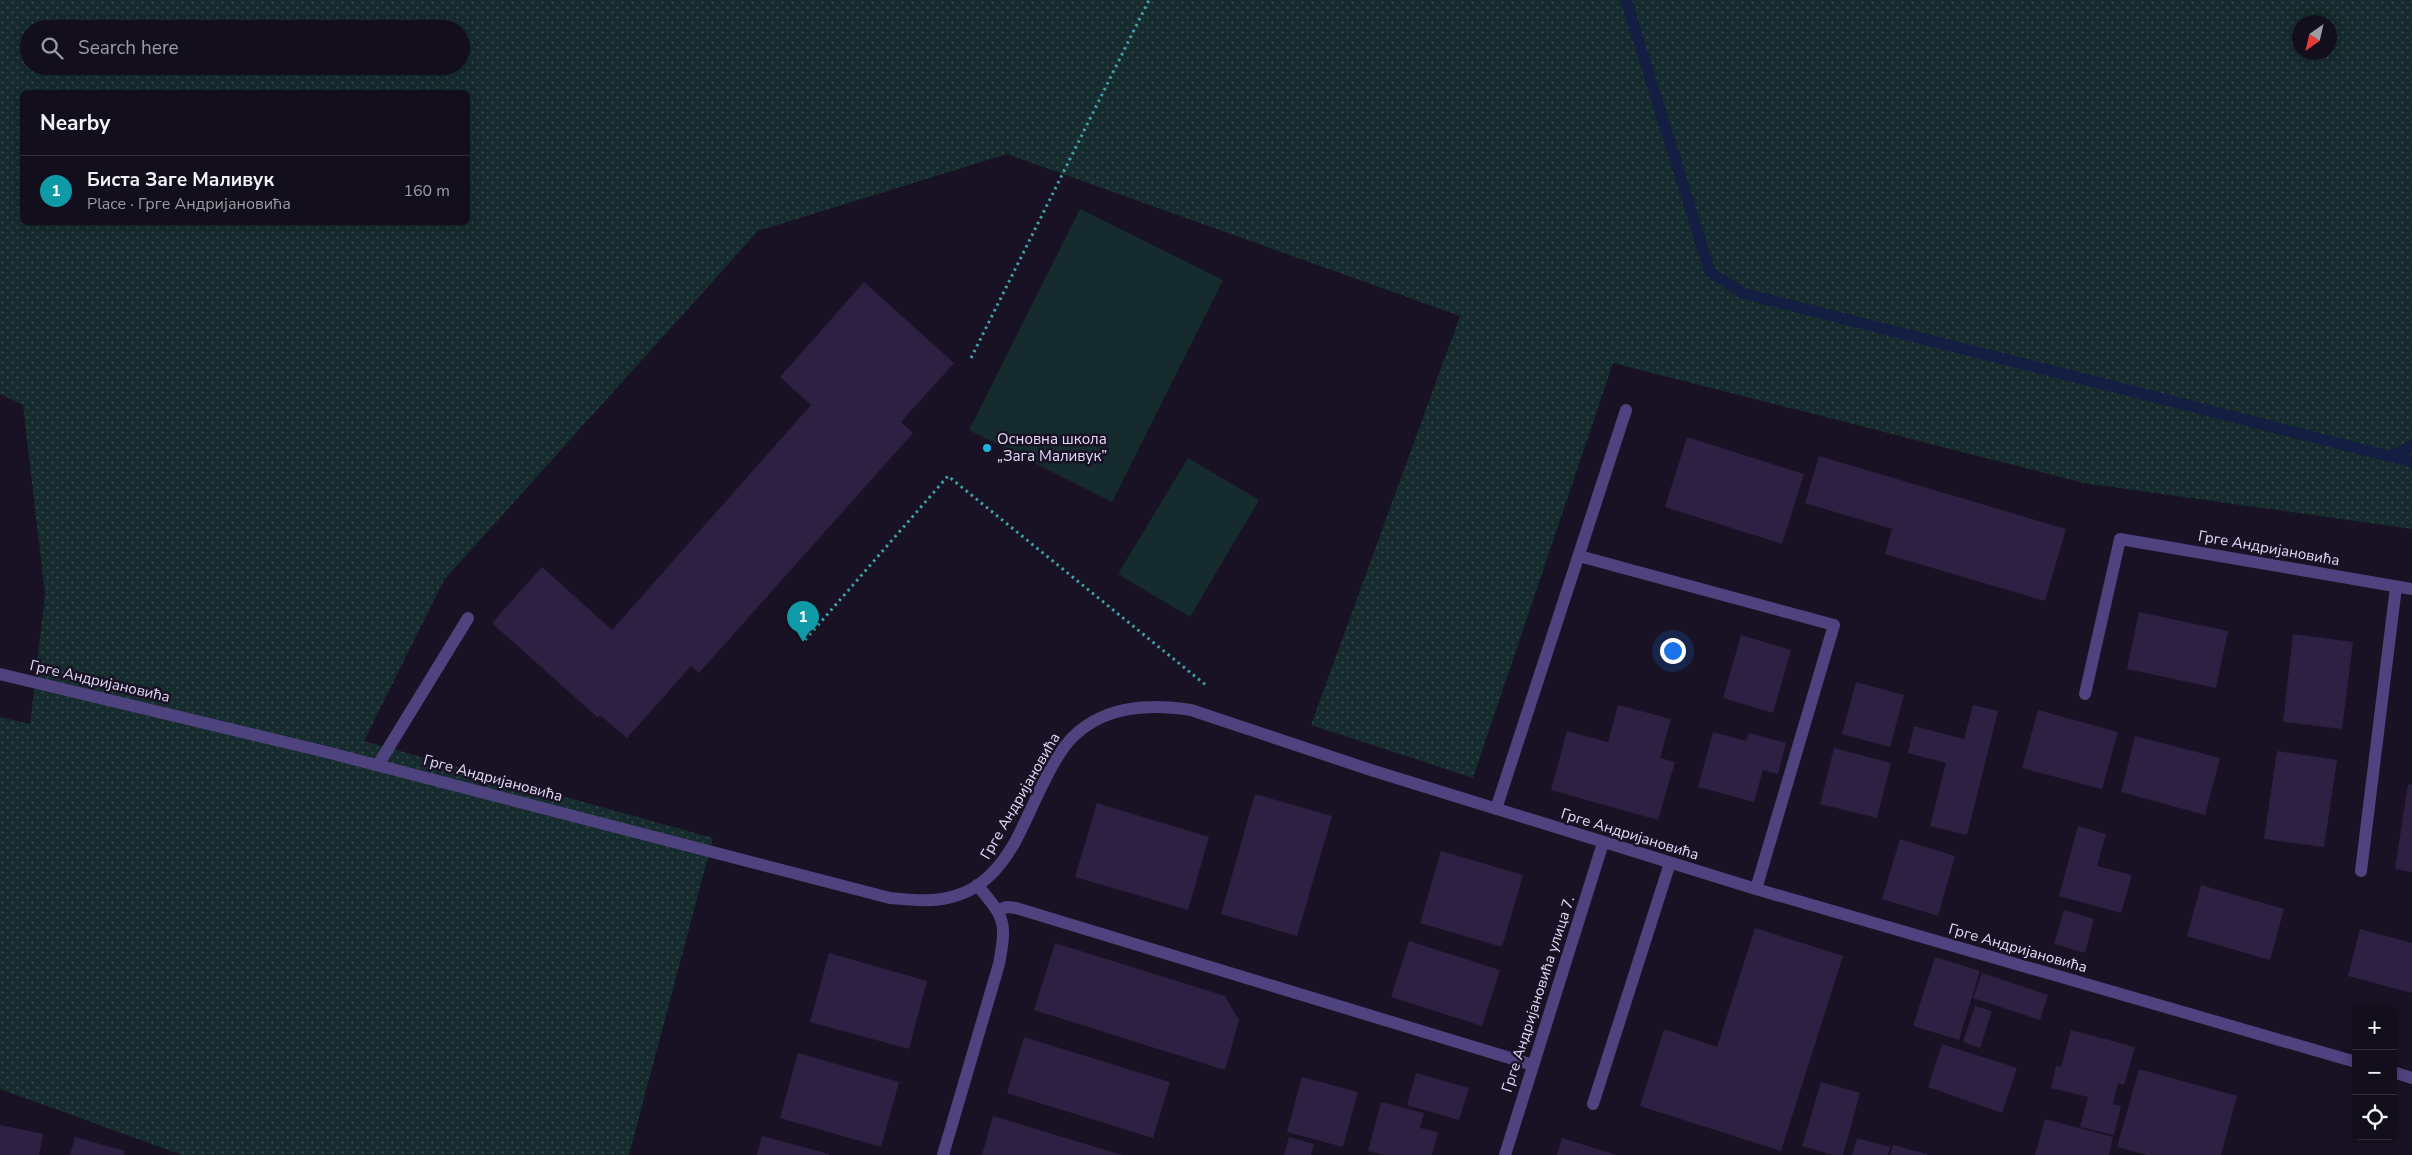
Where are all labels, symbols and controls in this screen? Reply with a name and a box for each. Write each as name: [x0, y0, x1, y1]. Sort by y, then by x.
north arrow: [2292, 15, 2337, 60]
search box: [20, 20, 470, 75]
icon: search: [38, 34, 66, 62]
text: Search here: [78, 35, 179, 61]
text: Nearby: [40, 109, 110, 137]
text: Биста Заге Маливук: [87, 167, 274, 193]
text: 1: [51, 180, 61, 202]
text: 160 m: [403, 180, 450, 202]
text: Place · Грге Андријановића: [87, 193, 291, 215]
place label: Основна школа „Зага Маливук”: [997, 429, 1107, 466]
marker: Основна школа „Зага Маливук”: [981, 442, 993, 454]
street label: Грге Андријановића: [2197, 526, 2341, 570]
pin: 1: [787, 601, 819, 642]
your location: [1660, 638, 1686, 664]
street label: Грге Андријановића: [28, 655, 172, 707]
street label: Грге Андријановића: [975, 729, 1065, 863]
street label: Грге Андријановића: [421, 750, 565, 806]
street label: Грге Андријановића: [1559, 803, 1701, 865]
street label: Грге Андријановића улица 7.: [1497, 893, 1579, 1095]
street label: Грге Андријановића: [1946, 919, 2090, 977]
map controls: [2352, 1005, 2397, 1140]
button: +: [2352, 1005, 2397, 1050]
button: −: [2352, 1050, 2397, 1095]
button: locate: [2352, 1095, 2397, 1140]

